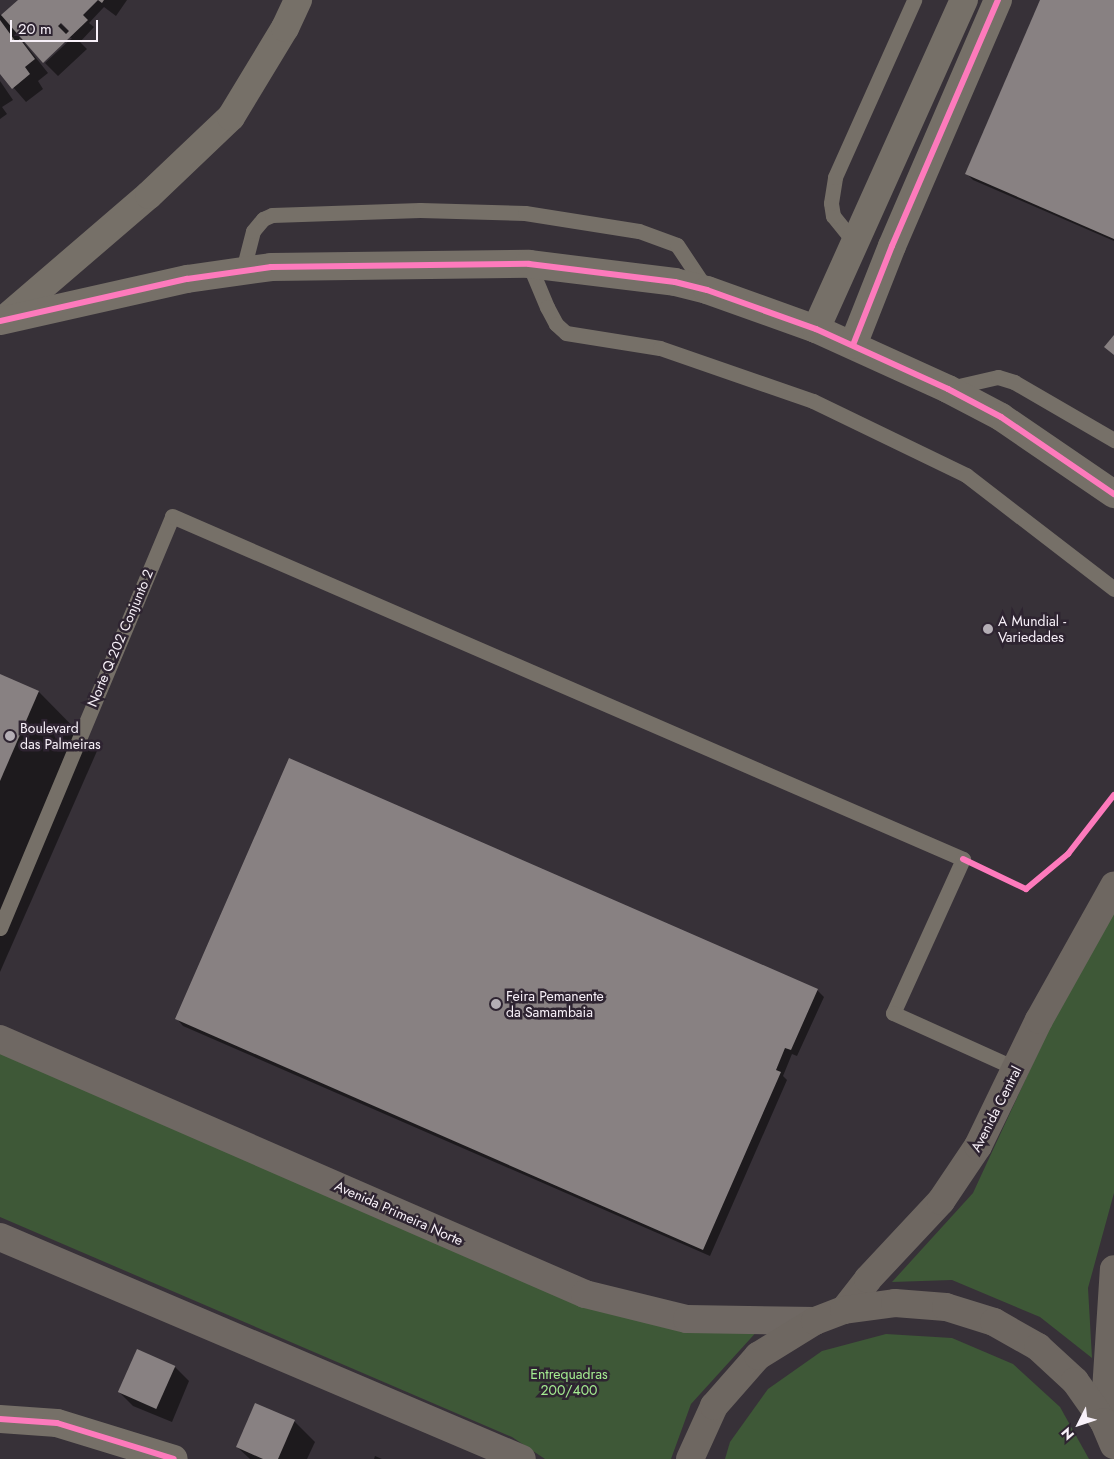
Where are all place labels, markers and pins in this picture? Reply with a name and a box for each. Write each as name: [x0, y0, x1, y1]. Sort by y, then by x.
place label: A Mundial - Variedades: [998, 613, 1066, 646]
marker: A Mundial - Variedades: [982, 623, 994, 635]
place label: Boulevard das Palmeiras: [20, 720, 101, 752]
marker: Boulevard das Palmeiras: [4, 730, 16, 742]
place label: Feira Pemanente da Samambaia: [506, 988, 604, 1020]
marker: Feira Pemanente da Samambaia: [490, 998, 502, 1010]

